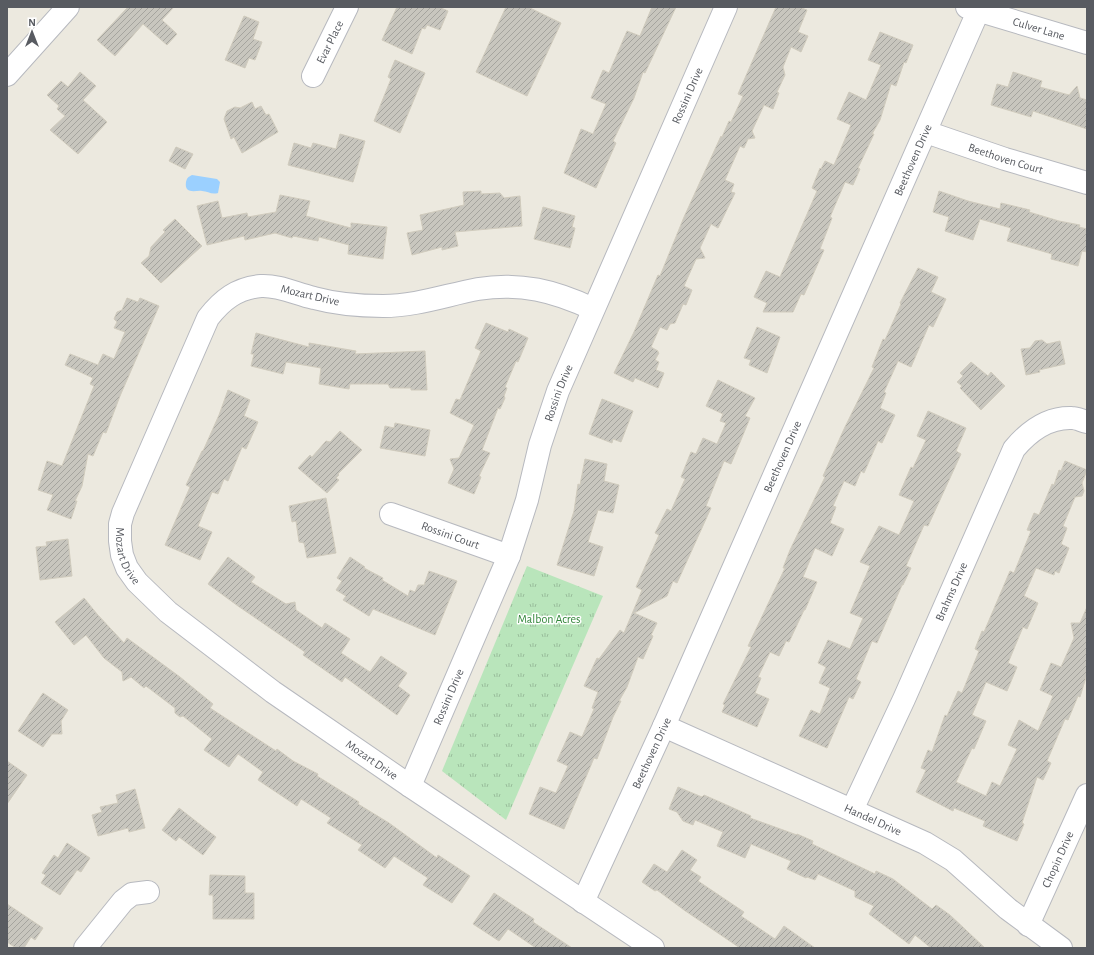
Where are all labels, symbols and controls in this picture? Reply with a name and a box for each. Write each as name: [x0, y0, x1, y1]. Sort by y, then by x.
north arrow: [12, 12, 52, 52]
street label: Culver Lane: [1011, 15, 1066, 42]
text: N: [28, 17, 36, 28]
street label: Evar Place: [314, 18, 345, 65]
street label: Rossini Drive: [670, 66, 705, 126]
street label: Beethoven Drive: [892, 122, 934, 198]
street label: Beethoven Court: [967, 141, 1045, 176]
street label: Mozart Drive: [279, 282, 341, 308]
street label: Rossini Drive: [542, 363, 575, 423]
street label: Beethoven Drive: [761, 419, 803, 494]
street label: Rossini Court: [420, 519, 481, 551]
street label: Mozart Drive: [114, 527, 142, 586]
street label: Brahms Drive: [933, 560, 969, 623]
park label: Malbon Acres: [517, 613, 581, 625]
street label: Rossini Drive: [431, 667, 466, 727]
street label: Beethoven Drive: [630, 716, 673, 790]
street label: Mozart Drive: [344, 738, 400, 782]
street label: Handel Drive: [843, 802, 903, 838]
street label: Chopin Drive: [1040, 829, 1076, 890]

